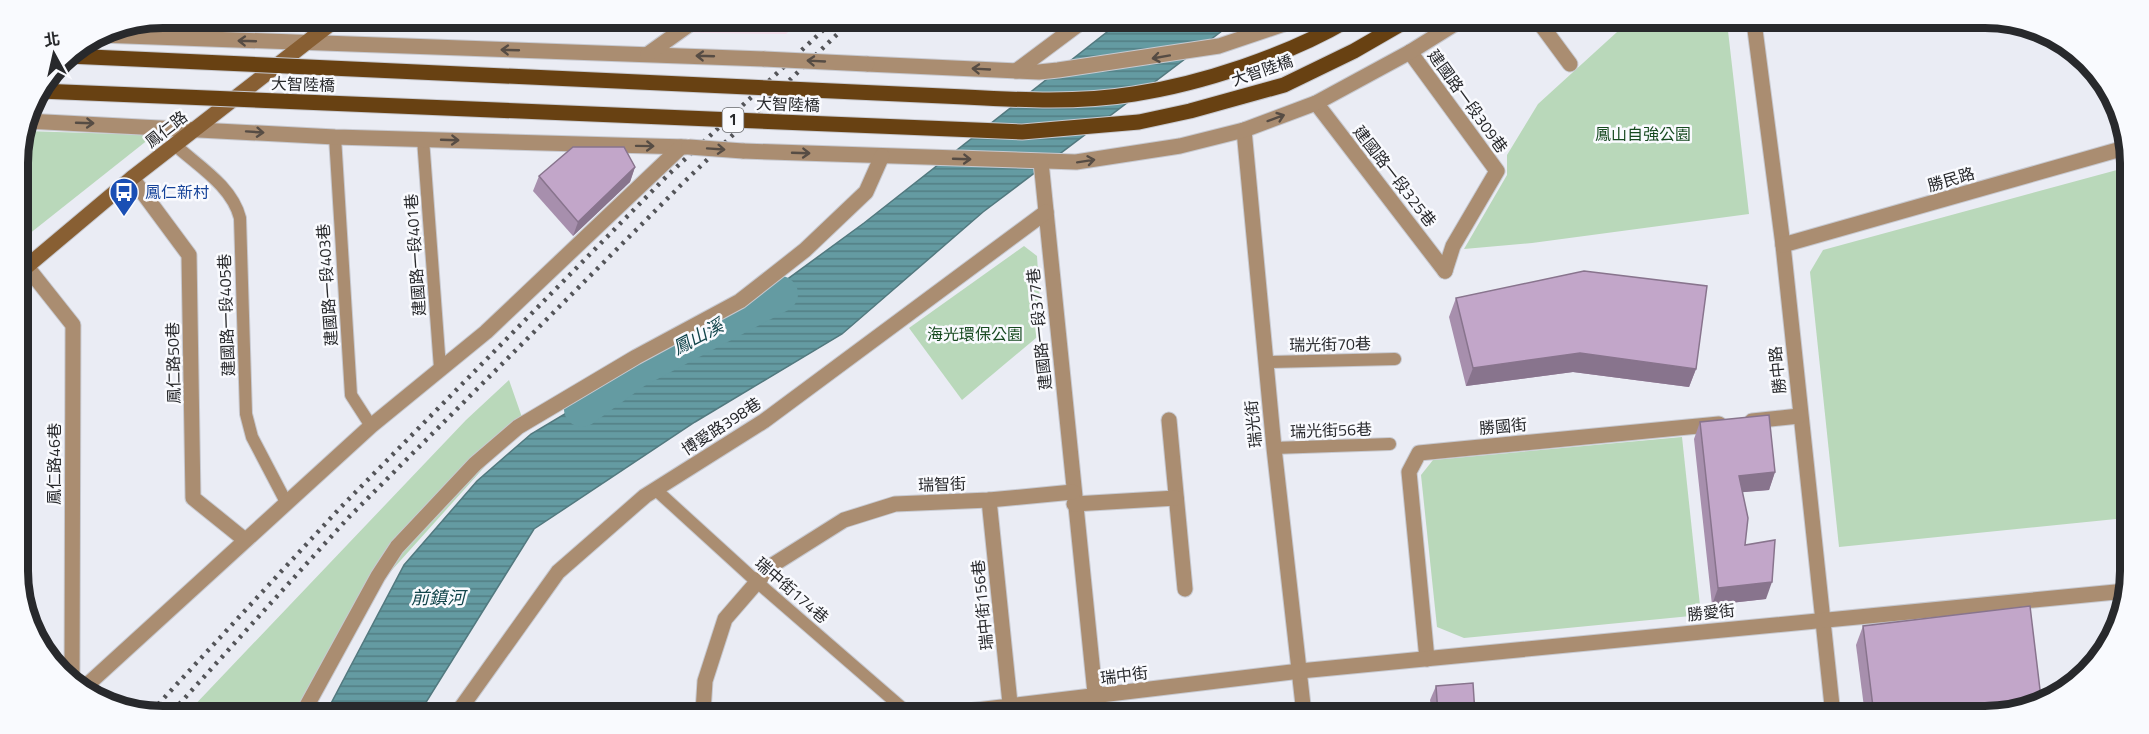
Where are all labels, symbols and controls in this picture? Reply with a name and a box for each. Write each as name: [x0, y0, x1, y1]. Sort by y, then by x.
north arrow: [24, 24, 84, 84]
text: 北: [42, 26, 62, 52]
one-way arrow: [238, 36, 258, 47]
one-way arrow: [501, 44, 521, 56]
street label: 建國路一段309巷: [1422, 44, 1514, 158]
street label: 大智陸橋: [1228, 48, 1296, 92]
one-way arrow: [696, 50, 716, 62]
one-way arrow: [1152, 51, 1171, 62]
one-way arrow: [806, 56, 826, 67]
one-way arrow: [971, 64, 991, 75]
street label: 大智陸橋: [271, 71, 335, 97]
street label: 大智陸橋: [756, 91, 820, 117]
street label: 鳳仁路: [140, 105, 192, 153]
road number: 1: [722, 108, 744, 132]
one-way arrow: [1266, 112, 1284, 123]
one-way arrow: [74, 118, 94, 129]
street label: 建國路一段325巷: [1348, 120, 1442, 232]
park label: 鳳山自強公園: [1595, 122, 1691, 146]
one-way arrow: [245, 126, 265, 137]
one-way arrow: [440, 134, 460, 145]
one-way arrow: [635, 141, 655, 152]
one-way arrow: [706, 144, 726, 155]
one-way arrow: [791, 147, 811, 158]
one-way arrow: [951, 153, 971, 165]
one-way arrow: [1075, 155, 1095, 166]
street label: 勝民路: [1925, 161, 1977, 197]
bus stop icon: 鳳仁新村: [108, 176, 140, 218]
place label: 鳳仁新村: [145, 180, 209, 204]
street label: 建國路一段401巷: [399, 193, 431, 317]
street label: 建國路一段403巷: [311, 223, 343, 347]
street label: 建國路一段405巷: [212, 253, 240, 377]
street label: 建國路一段377巷: [1021, 267, 1057, 391]
water label: 鳳山溪: [668, 311, 731, 361]
street label: 鳳仁路50巷: [160, 322, 186, 404]
park label: 海光環保公園: [927, 322, 1023, 346]
street label: 瑞光街70巷: [1289, 331, 1371, 357]
street label: 勝中路: [1763, 345, 1791, 395]
street label: 博愛路398巷: [676, 391, 766, 461]
street label: 瑞光街: [1239, 399, 1267, 449]
street label: 勝國街: [1478, 412, 1528, 440]
street label: 瑞光街56巷: [1290, 417, 1372, 443]
street label: 鳳仁路46巷: [42, 423, 66, 505]
street label: 瑞智街: [918, 471, 966, 497]
street label: 瑞中街174巷: [750, 551, 834, 629]
street label: 瑞中街156巷: [965, 559, 999, 651]
water label: 前鎮河: [411, 584, 468, 611]
street label: 勝愛街: [1686, 598, 1736, 626]
street label: 瑞中街: [1099, 660, 1149, 690]

